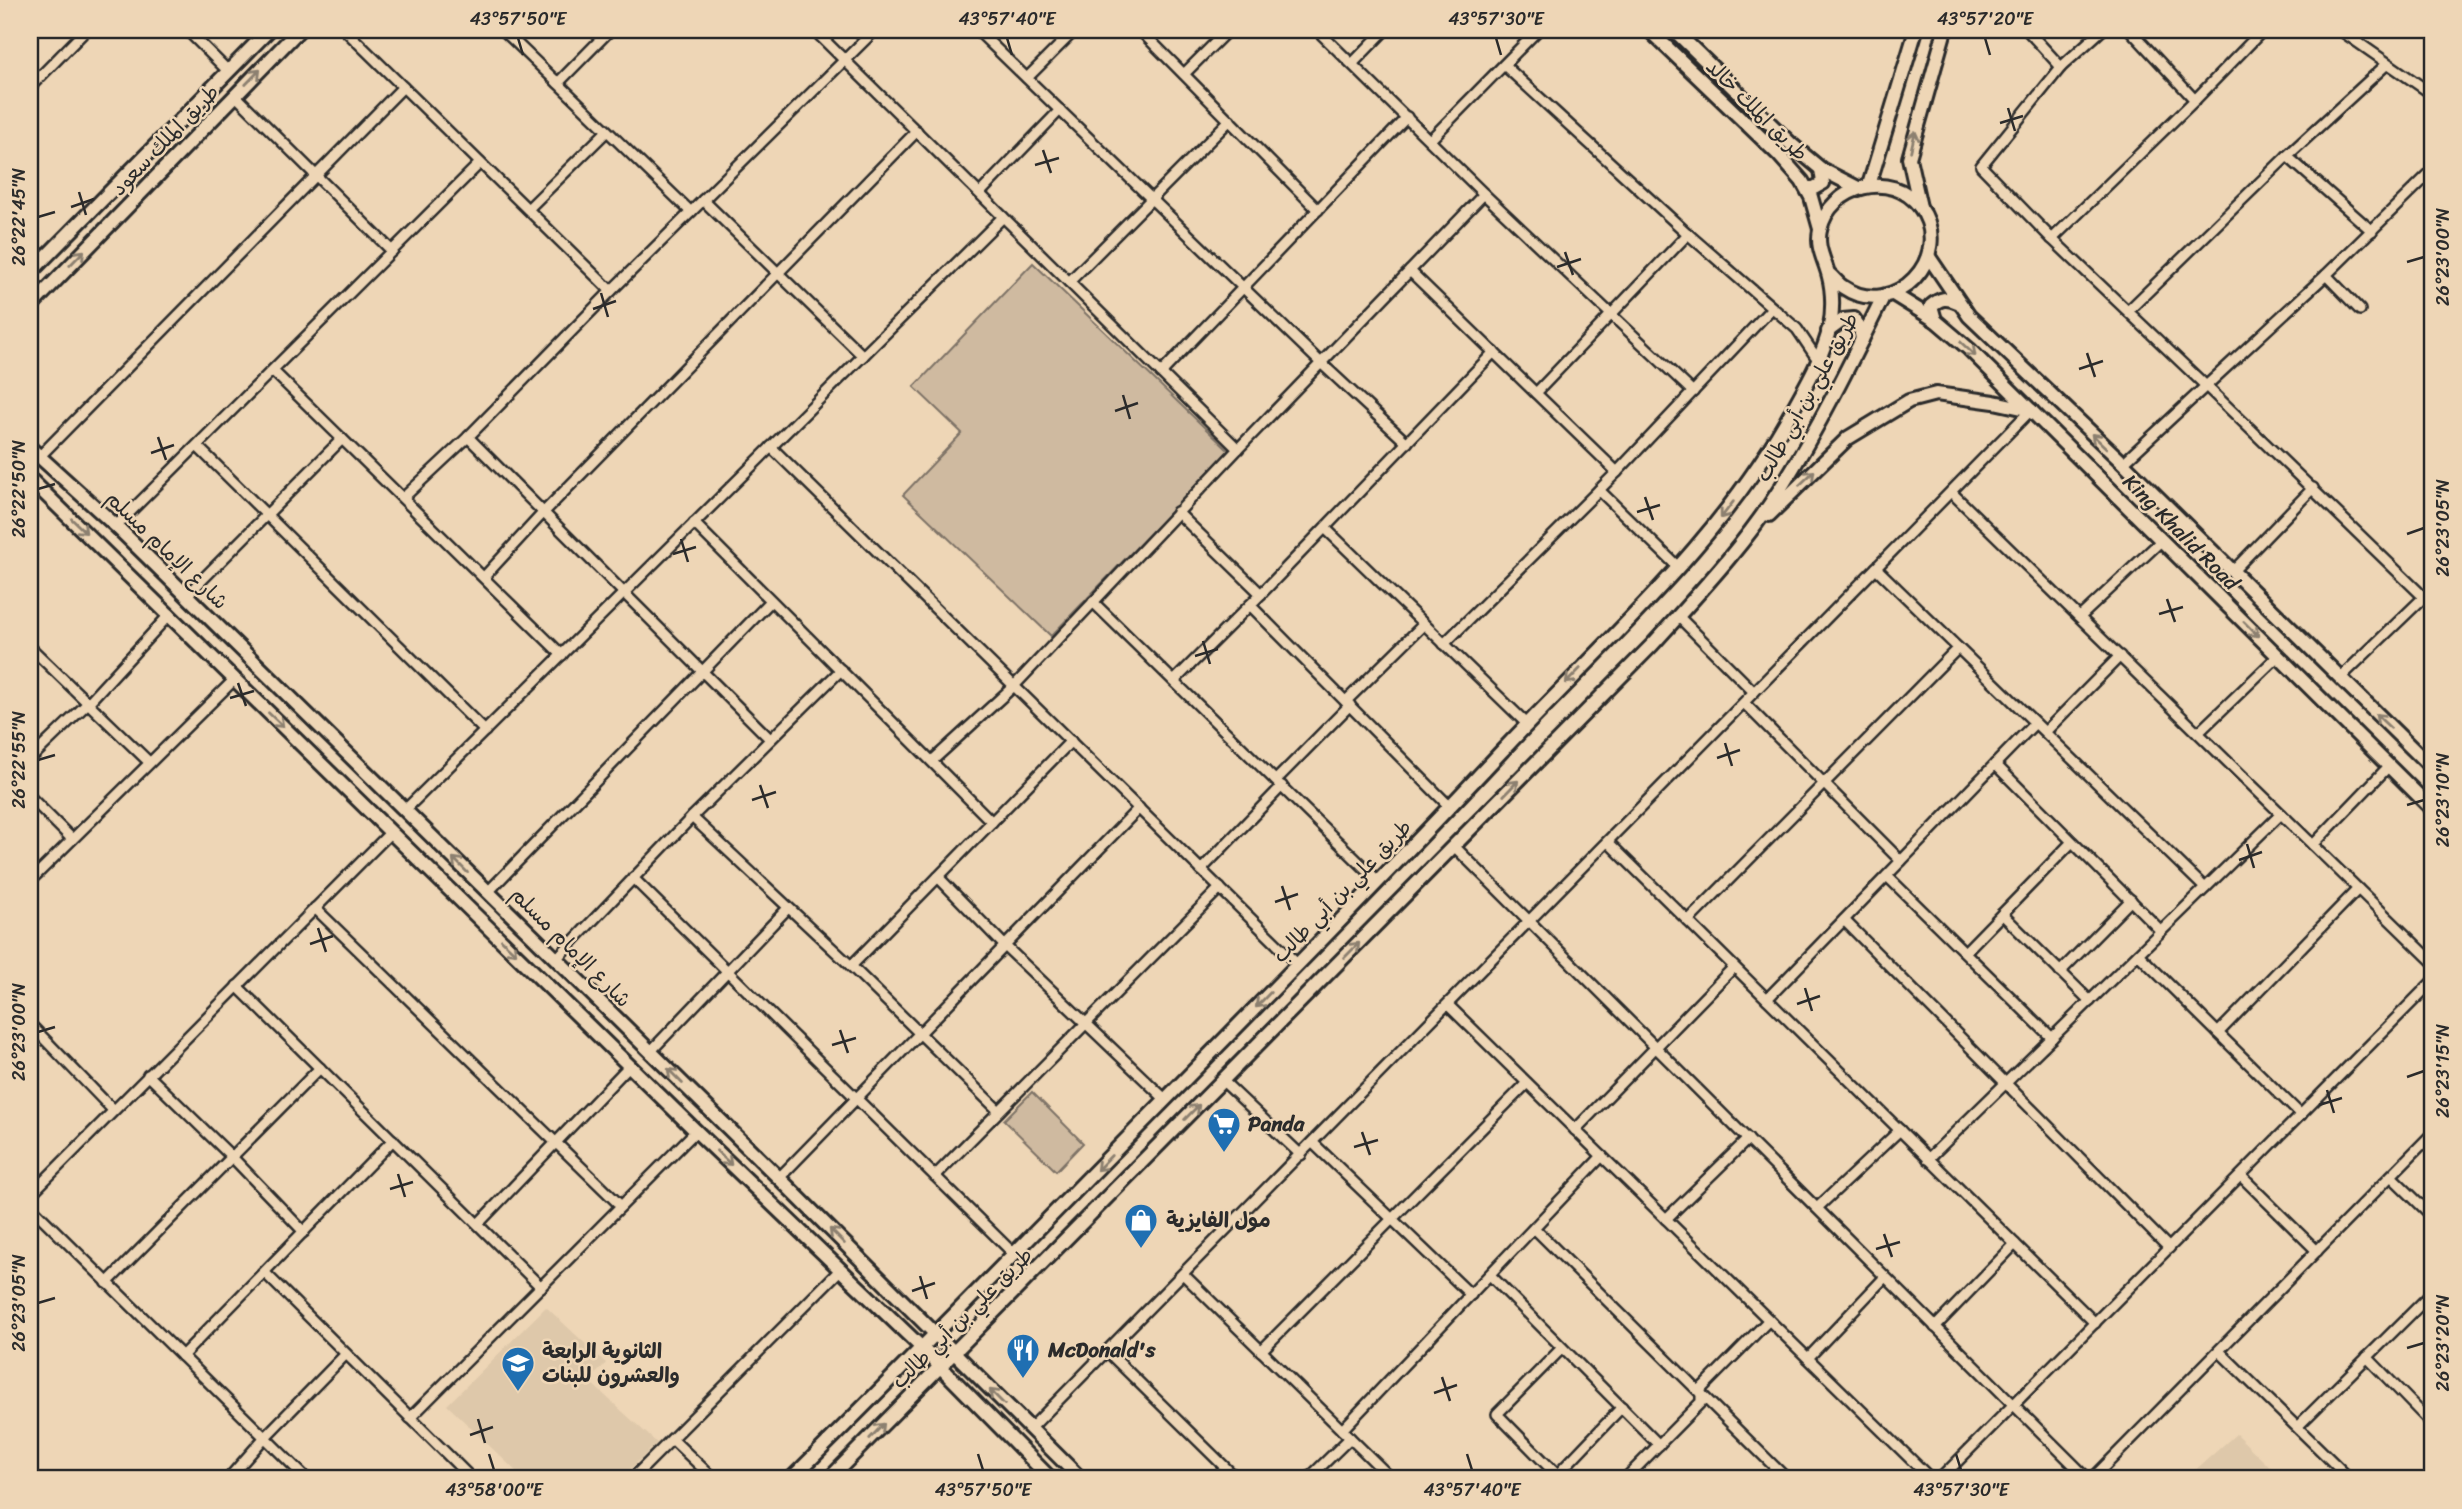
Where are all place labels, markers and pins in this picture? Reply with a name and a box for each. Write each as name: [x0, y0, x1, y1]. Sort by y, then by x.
supermarket icon: Panda: [1205, 1105, 1243, 1154]
place label: Panda: [1248, 1105, 1306, 1143]
shop icon: مول الفايزية: [1122, 1201, 1160, 1250]
place label: مول الفايزية: [1166, 1201, 1271, 1239]
restaurant icon: McDonald's: [1004, 1331, 1042, 1380]
place label: McDonald's: [1047, 1331, 1156, 1369]
place label: الثانوية الرابعة والعشرون للبنات: [542, 1332, 680, 1394]
school or university icon: الثانوية الرابعة والعشرون للبنات: [499, 1344, 537, 1393]

